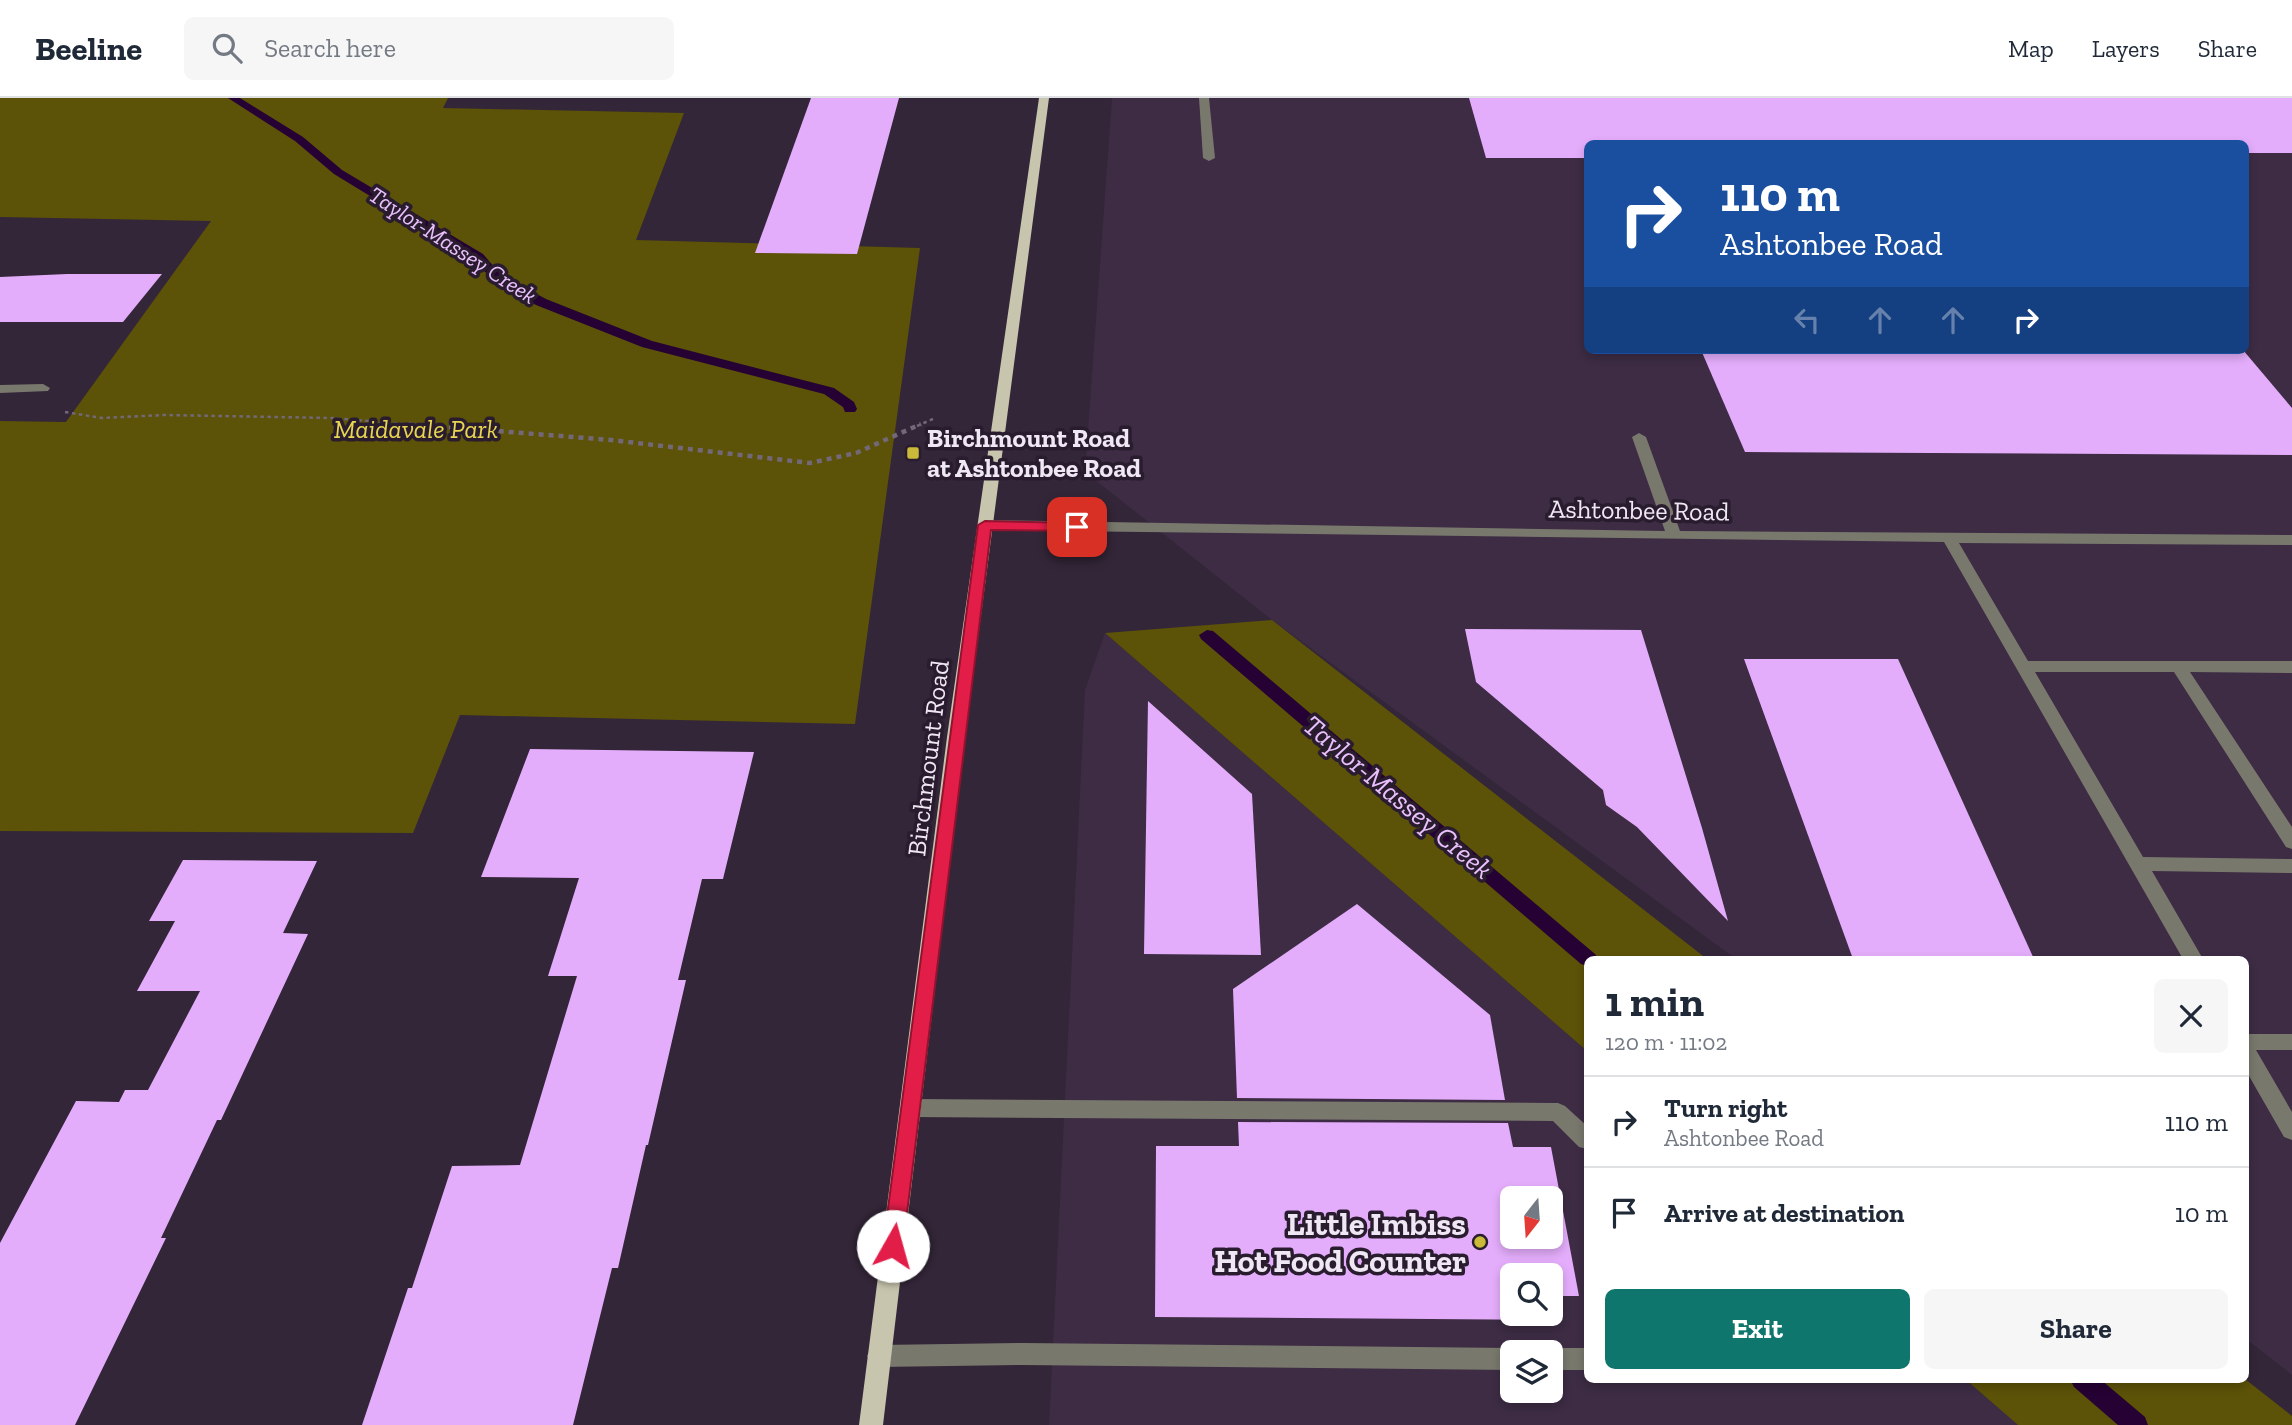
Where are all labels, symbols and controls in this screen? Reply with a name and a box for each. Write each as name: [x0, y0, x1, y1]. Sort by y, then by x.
search box: [184, 17, 674, 80]
text: Beeline: [35, 29, 142, 68]
icon: search: [208, 29, 246, 67]
text: Search here: [264, 32, 396, 64]
text: Map: [2008, 34, 2054, 63]
text: Layers: [2092, 34, 2160, 63]
text: Share: [2198, 34, 2257, 63]
text: 110 m: [1720, 165, 1840, 224]
icon: right: [1605, 168, 1696, 259]
water label: Taylor-Massey Creek: [364, 180, 542, 310]
text: Ashtonbee Road: [1720, 225, 1943, 263]
icon: left: [1788, 301, 1826, 339]
icon: ahead: [1861, 301, 1899, 339]
icon: ahead: [1934, 301, 1972, 339]
icon: right: [2007, 301, 2045, 339]
park label: Maidavale Park: [334, 413, 498, 445]
place label: Birchmount Road at Ashtonbee Road: [927, 422, 1141, 484]
marker: Birchmount Road at Ashtonbee Road: [905, 445, 921, 461]
street label: Ashtonbee Road: [1548, 492, 1730, 528]
pin: [1047, 497, 1107, 557]
icon: arrive: [1058, 508, 1096, 546]
street label: Birchmount Road: [900, 658, 956, 858]
water label: Taylor-Massey Creek: [1297, 708, 1499, 886]
text: 1 min: [1605, 976, 1704, 1027]
button: close: [2154, 979, 2228, 1053]
text: 120 m · 11:02: [1605, 1028, 1727, 1056]
text: Turn right: [1664, 1092, 1787, 1124]
icon: right: [1605, 1103, 1643, 1141]
text: 110 m: [2165, 1106, 2228, 1138]
text: Ashtonbee Road: [1664, 1124, 1824, 1152]
north arrow: [1500, 1186, 1563, 1250]
map controls: [1500, 1186, 1563, 1403]
icon: arrive: [1605, 1194, 1643, 1232]
text: Arrive at destination: [1664, 1197, 1904, 1229]
text: 10 m: [2175, 1197, 2228, 1229]
place label: Little Imbiss Hot Food Counter: [1214, 1205, 1466, 1280]
position arrow: [856, 1209, 930, 1283]
marker: Little Imbiss Hot Food Counter: [1472, 1234, 1488, 1250]
button: search: [1500, 1263, 1563, 1326]
button: Exit: [1605, 1289, 1910, 1369]
button: Share: [1924, 1289, 2228, 1369]
button: layers: [1500, 1340, 1563, 1403]

